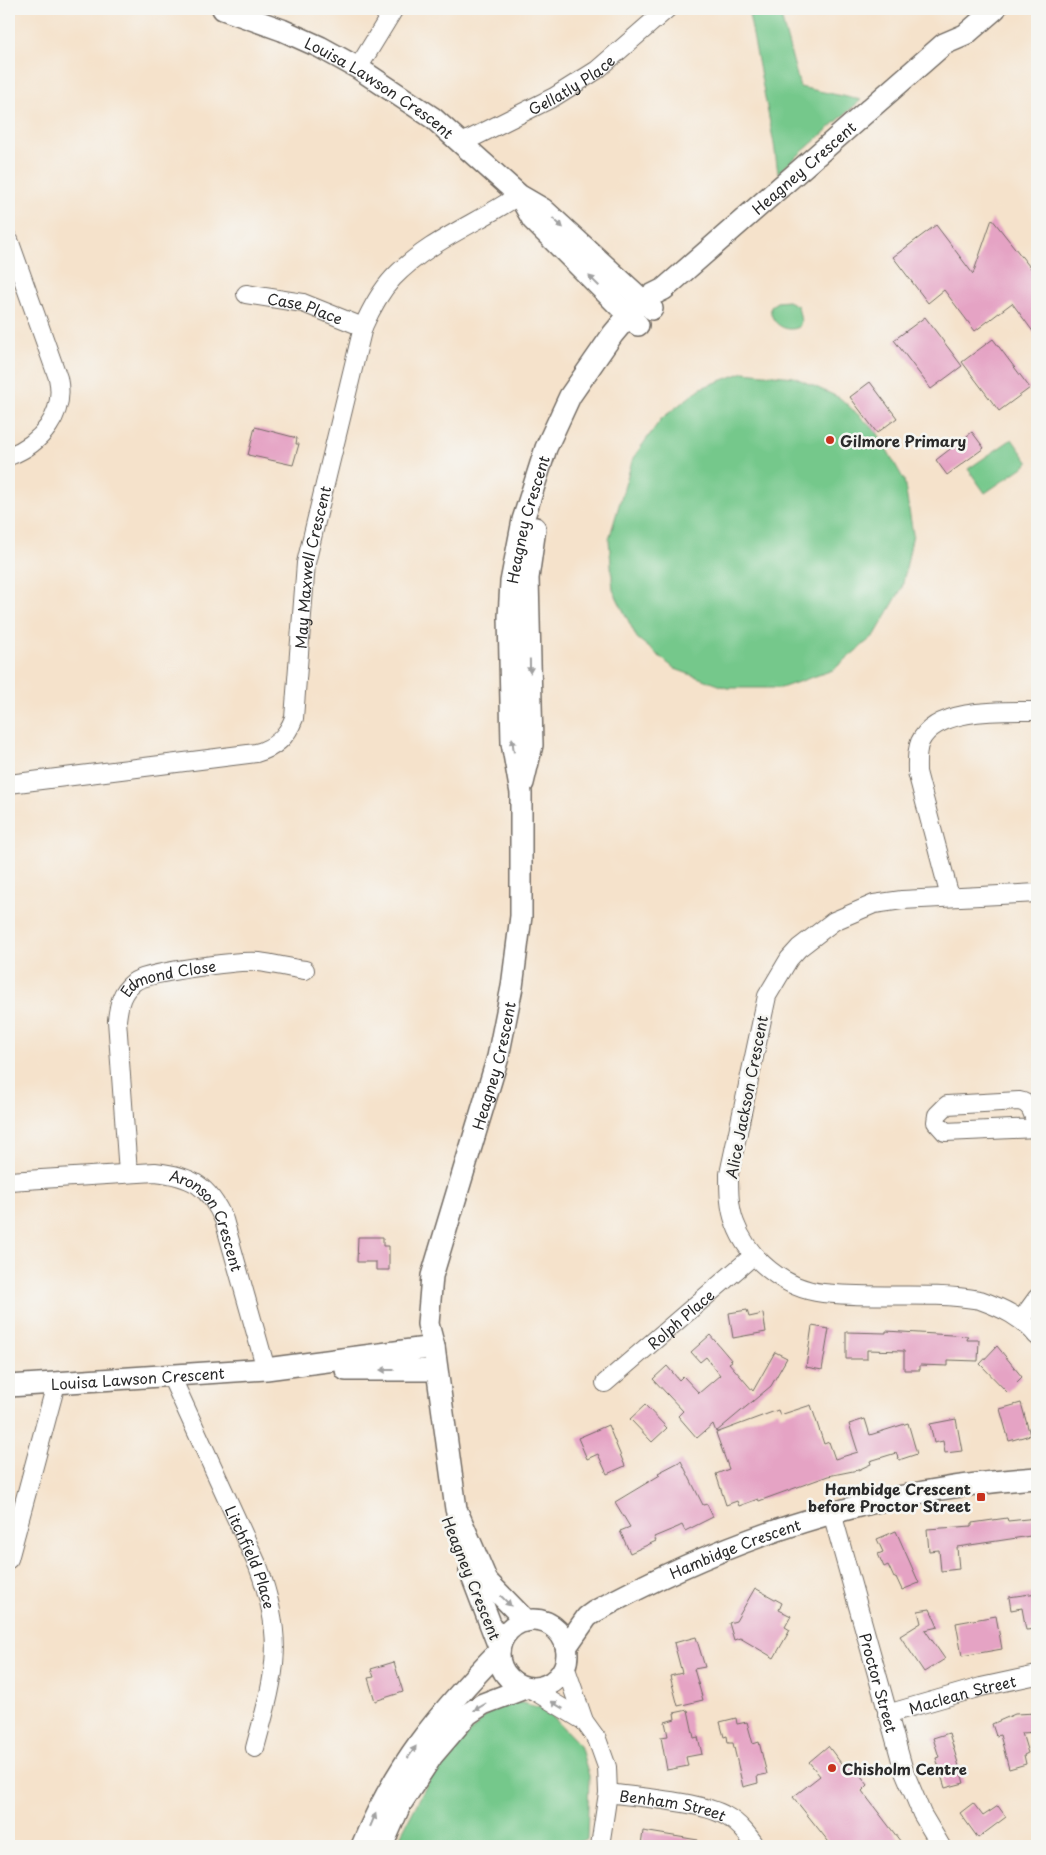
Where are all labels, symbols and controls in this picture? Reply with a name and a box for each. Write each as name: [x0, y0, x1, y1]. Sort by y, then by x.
street label: Louisa Lawson Crescent: [301, 30, 459, 143]
street label: Gellatly Place: [524, 48, 619, 120]
street label: Heagney Crescent: [746, 115, 860, 219]
one-way arrow: [552, 217, 564, 229]
one-way arrow: [588, 275, 600, 287]
street label: Case Place: [266, 286, 347, 329]
place label: Gilmore Primary: [840, 429, 966, 452]
marker: Gilmore Primary: [824, 434, 836, 446]
street label: Heagney Crescent: [499, 452, 554, 585]
street label: May Maxwell Crescent: [288, 483, 336, 650]
one-way arrow: [527, 658, 535, 674]
one-way arrow: [509, 737, 517, 753]
street label: Edmond Close: [114, 953, 217, 1001]
street label: Heagney Crescent: [465, 999, 520, 1132]
street label: Alice Jackson Crescent: [719, 1014, 773, 1180]
street label: Aronson Crescent: [167, 1163, 249, 1274]
street label: Rolph Place: [641, 1283, 719, 1354]
street label: Louisa Lawson Crescent: [50, 1360, 225, 1395]
one-way arrow: [379, 1366, 395, 1374]
place label: Hambidge Crescent before Proctor Street: [808, 1477, 971, 1517]
marker: Hambidge Crescent before Proctor Street: [975, 1491, 987, 1503]
street label: Litchfield Place: [220, 1501, 282, 1611]
street label: Hambidge Crescent: [665, 1512, 803, 1584]
street label: Heagney Crescent: [437, 1513, 507, 1643]
one-way arrow: [500, 1595, 512, 1607]
street label: Proctor Street: [854, 1630, 904, 1735]
street label: Maclean Street: [906, 1668, 1018, 1719]
one-way arrow: [551, 1700, 564, 1710]
one-way arrow: [474, 1702, 487, 1711]
one-way arrow: [407, 1746, 417, 1759]
place label: Chisholm Centre: [842, 1757, 967, 1780]
marker: Chisholm Centre: [826, 1762, 838, 1774]
street label: Benham Street: [618, 1783, 731, 1826]
one-way arrow: [370, 1813, 378, 1827]

